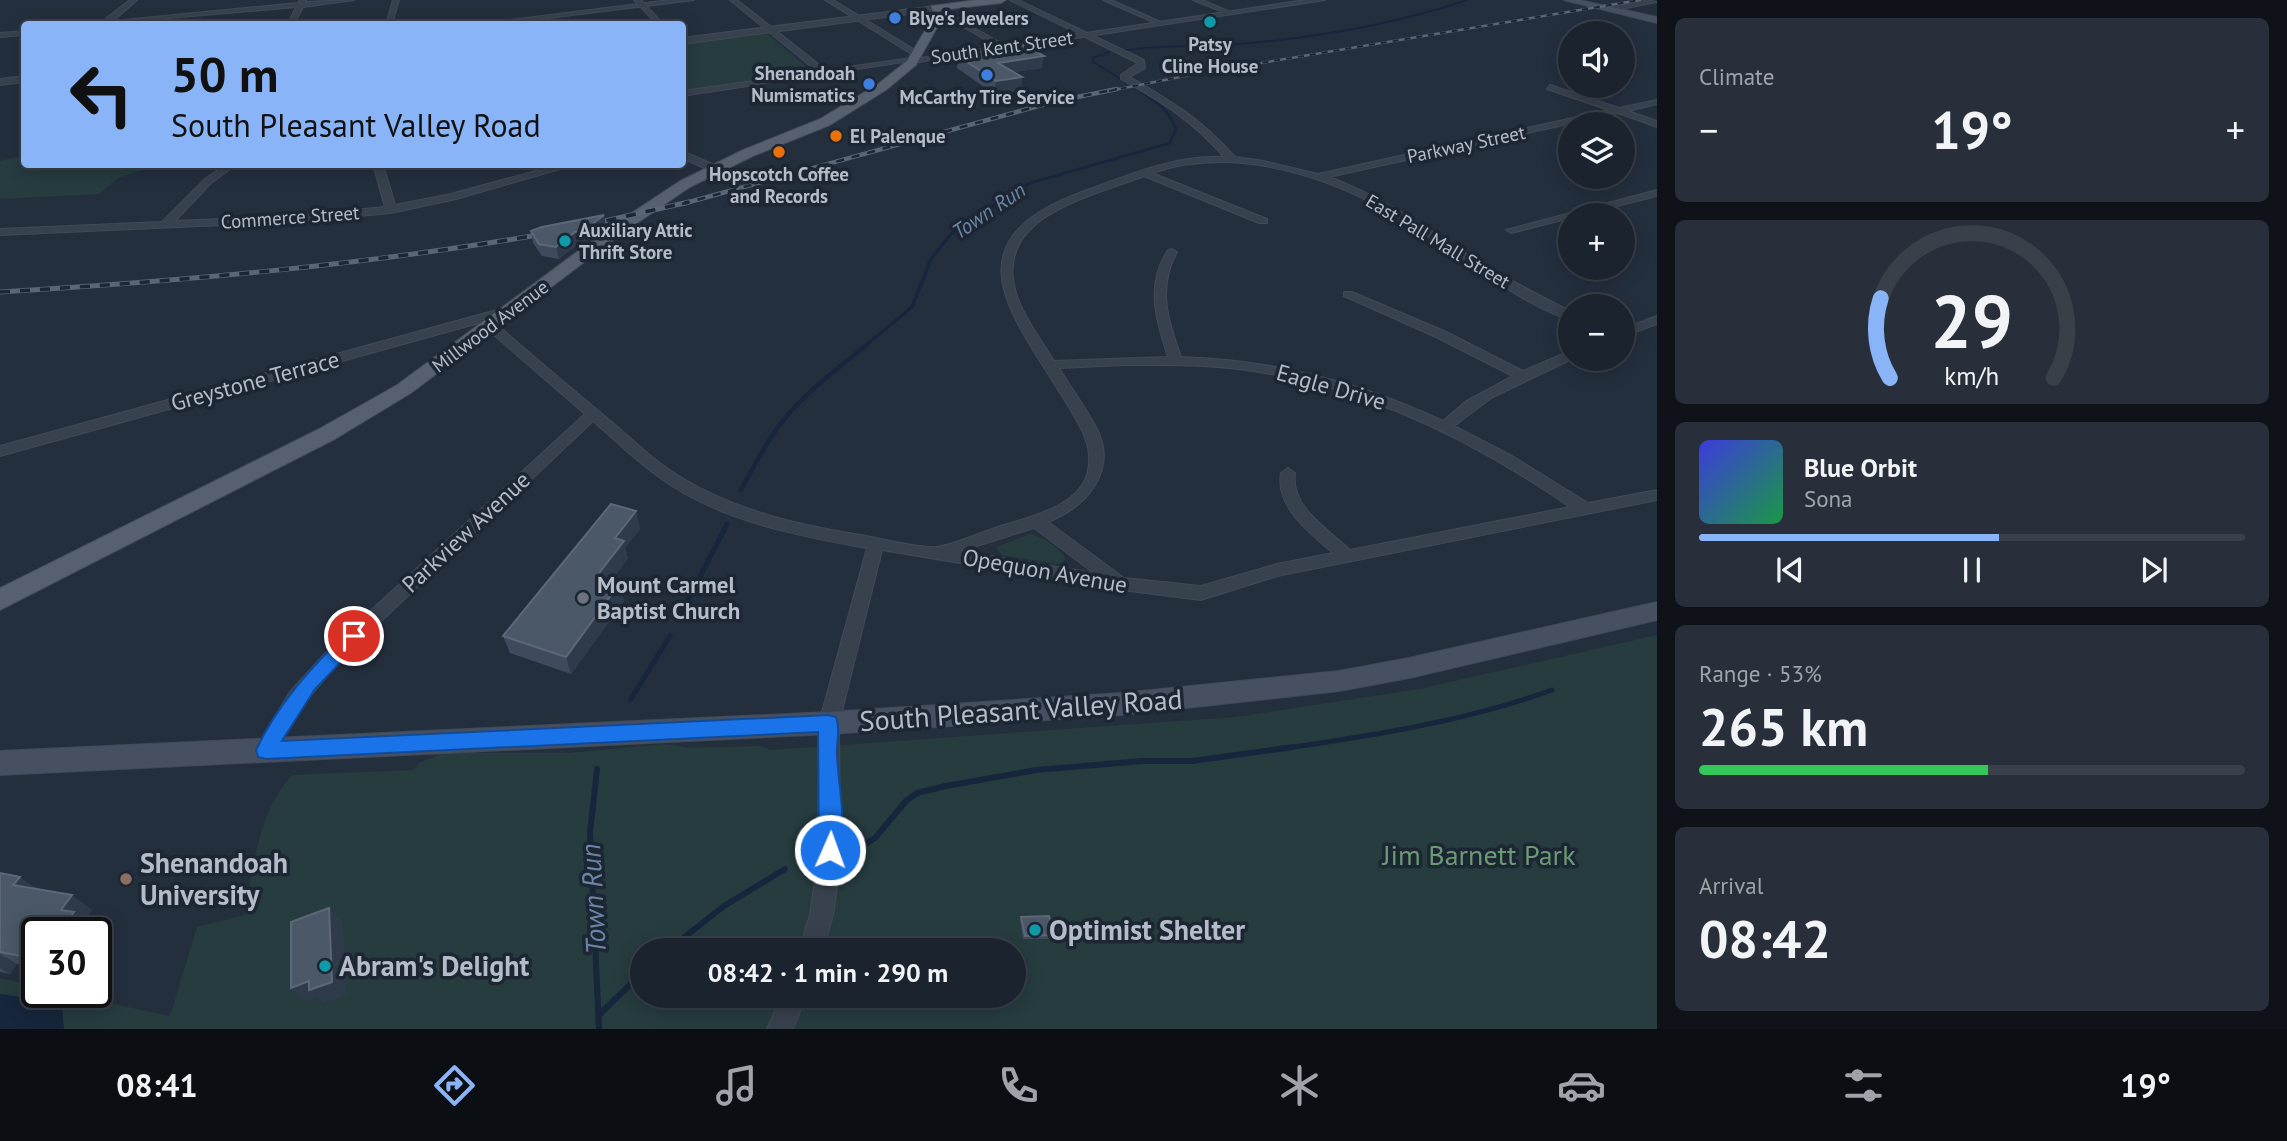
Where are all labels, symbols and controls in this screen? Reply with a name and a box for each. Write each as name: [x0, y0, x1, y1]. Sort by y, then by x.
place label: Blye's Jewelers: [909, 6, 1029, 30]
marker: Blye's Jewelers: [887, 10, 903, 26]
marker: Patsy Cline House: [1202, 14, 1218, 30]
map controls: [1558, 21, 1635, 371]
button: sound: [1558, 21, 1635, 98]
street label: South Kent Street: [929, 25, 1075, 69]
place label: Patsy Cline House: [1162, 32, 1258, 78]
text: 50 m: [171, 42, 278, 106]
icon: left: [56, 49, 147, 140]
place label: Shenandoah Numismatics: [751, 61, 855, 107]
text: Climate: [1699, 62, 1774, 91]
marker: McCarthy Tire Service: [979, 67, 995, 83]
marker: Shenandoah Numismatics: [861, 76, 877, 92]
place label: McCarthy Tire Service: [899, 85, 1075, 109]
text: 19°: [1931, 96, 2013, 163]
text: South Pleasant Valley Road: [171, 104, 541, 146]
text: −: [1699, 105, 1718, 154]
text: +: [2226, 105, 2245, 154]
button: layers: [1558, 112, 1635, 189]
street label: Parkway Street: [1405, 120, 1528, 168]
place label: El Palenque: [850, 124, 946, 148]
marker: El Palenque: [828, 128, 844, 144]
marker: Hopscotch Coffee and Records: [771, 144, 787, 160]
place label: Hopscotch Coffee and Records: [709, 162, 849, 208]
water label: Town Run: [947, 176, 1031, 245]
street label: East Pall Mall Street: [1362, 189, 1515, 294]
street label: Commerce Street: [220, 200, 361, 234]
button: +: [1558, 203, 1635, 280]
place label: Auxiliary Attic Thrift Store: [579, 218, 693, 264]
marker: Auxiliary Attic Thrift Store: [557, 233, 573, 249]
street label: Millwood Avenue: [427, 274, 553, 378]
text: 29: [1931, 275, 2013, 369]
button: −: [1558, 294, 1635, 371]
street label: Greystone Terrace: [168, 344, 342, 417]
street label: Eagle Drive: [1273, 357, 1389, 416]
text: km/h: [1945, 360, 1999, 392]
text: Blue Orbit: [1804, 451, 1917, 484]
street label: Parkview Avenue: [396, 465, 536, 598]
text: Sona: [1804, 484, 1853, 513]
street label: Opequon Avenue: [961, 542, 1130, 599]
icon: previous: [1771, 551, 1809, 589]
icon: pause: [1953, 551, 1991, 589]
icon: next: [2135, 551, 2173, 589]
place label: Mount Carmel Baptist Church: [597, 570, 740, 625]
marker: Mount Carmel Baptist Church: [575, 590, 591, 606]
pin: [324, 606, 384, 666]
icon: arrive: [335, 617, 373, 655]
text: Range · 53%: [1699, 659, 1822, 688]
street label: South Pleasant Valley Road: [858, 680, 1184, 739]
text: 265 km: [1699, 693, 1868, 760]
position arrow: [793, 813, 867, 887]
park label: Jim Barnett Park: [1381, 836, 1576, 873]
water label: Town Run: [571, 843, 614, 955]
place label: Shenandoah University: [140, 844, 288, 913]
marker: Shenandoah University: [118, 871, 134, 887]
text: Arrival: [1699, 871, 1763, 900]
text: 08:42: [1699, 905, 1831, 972]
place label: Optimist Shelter: [1049, 911, 1245, 948]
speed limit sign: 30: [21, 917, 112, 1008]
marker: Optimist Shelter: [1027, 922, 1043, 938]
place label: Abram's Delight: [339, 947, 530, 984]
text: 08:42 · 1 min · 290 m: [708, 956, 948, 989]
marker: Abram's Delight: [317, 958, 333, 974]
icon: directions: [430, 1061, 479, 1110]
icon: music: [712, 1061, 761, 1110]
icon: phone: [994, 1061, 1043, 1110]
icon: climate: [1275, 1061, 1324, 1110]
icon: car: [1557, 1061, 1606, 1110]
icon: filters: [1839, 1061, 1888, 1110]
text: 08:41: [116, 1064, 198, 1106]
text: 19°: [2120, 1064, 2171, 1106]

